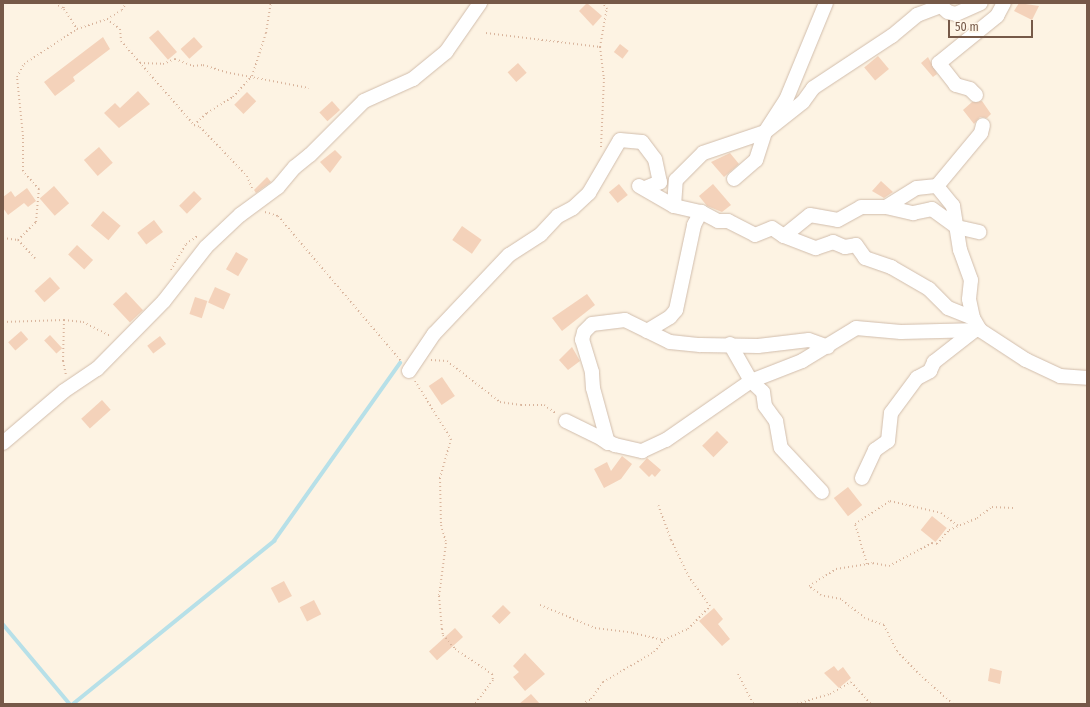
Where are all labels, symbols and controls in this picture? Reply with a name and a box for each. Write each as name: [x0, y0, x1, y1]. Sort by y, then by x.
scale bar: [950, 12, 1035, 38]
text: 50 m: [955, 20, 979, 34]

